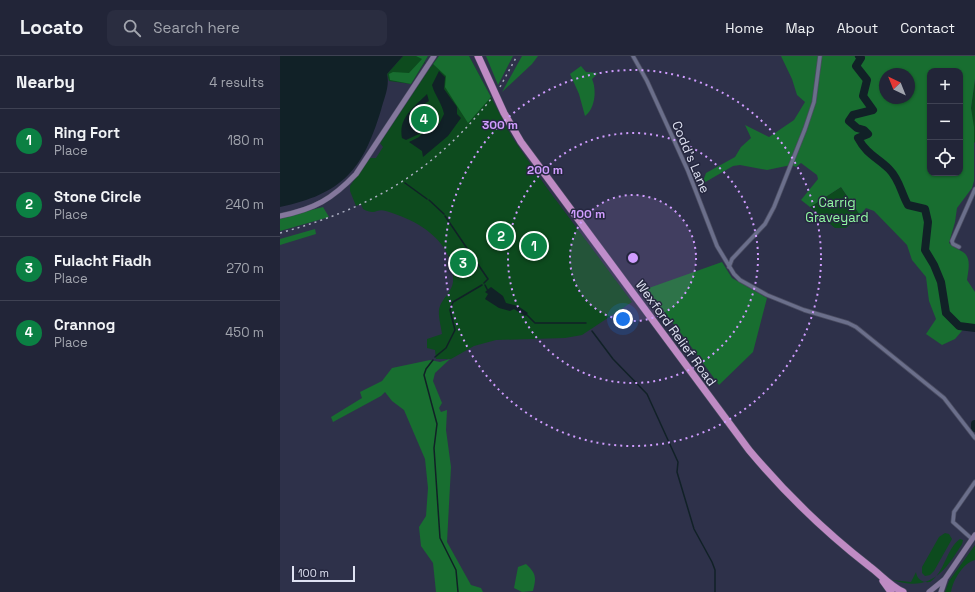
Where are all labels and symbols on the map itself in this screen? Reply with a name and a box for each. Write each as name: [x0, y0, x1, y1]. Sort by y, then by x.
north arrow: [879, 68, 915, 104]
pin: 4: [411, 104, 437, 134]
text: 300 m: [482, 117, 518, 133]
street label: Codd's Lane: [668, 118, 714, 196]
text: 200 m: [527, 162, 563, 178]
park label: Carrig Graveyard: [805, 194, 869, 226]
text: 100 m: [571, 206, 605, 222]
pin: 2: [488, 221, 514, 251]
pin: 1: [521, 231, 547, 261]
pin: 3: [450, 248, 476, 278]
centre of rings: [626, 251, 640, 265]
street label: Wexford Relief Road: [632, 277, 720, 389]
your location: [613, 309, 633, 329]
scale bar: [292, 564, 355, 583]

